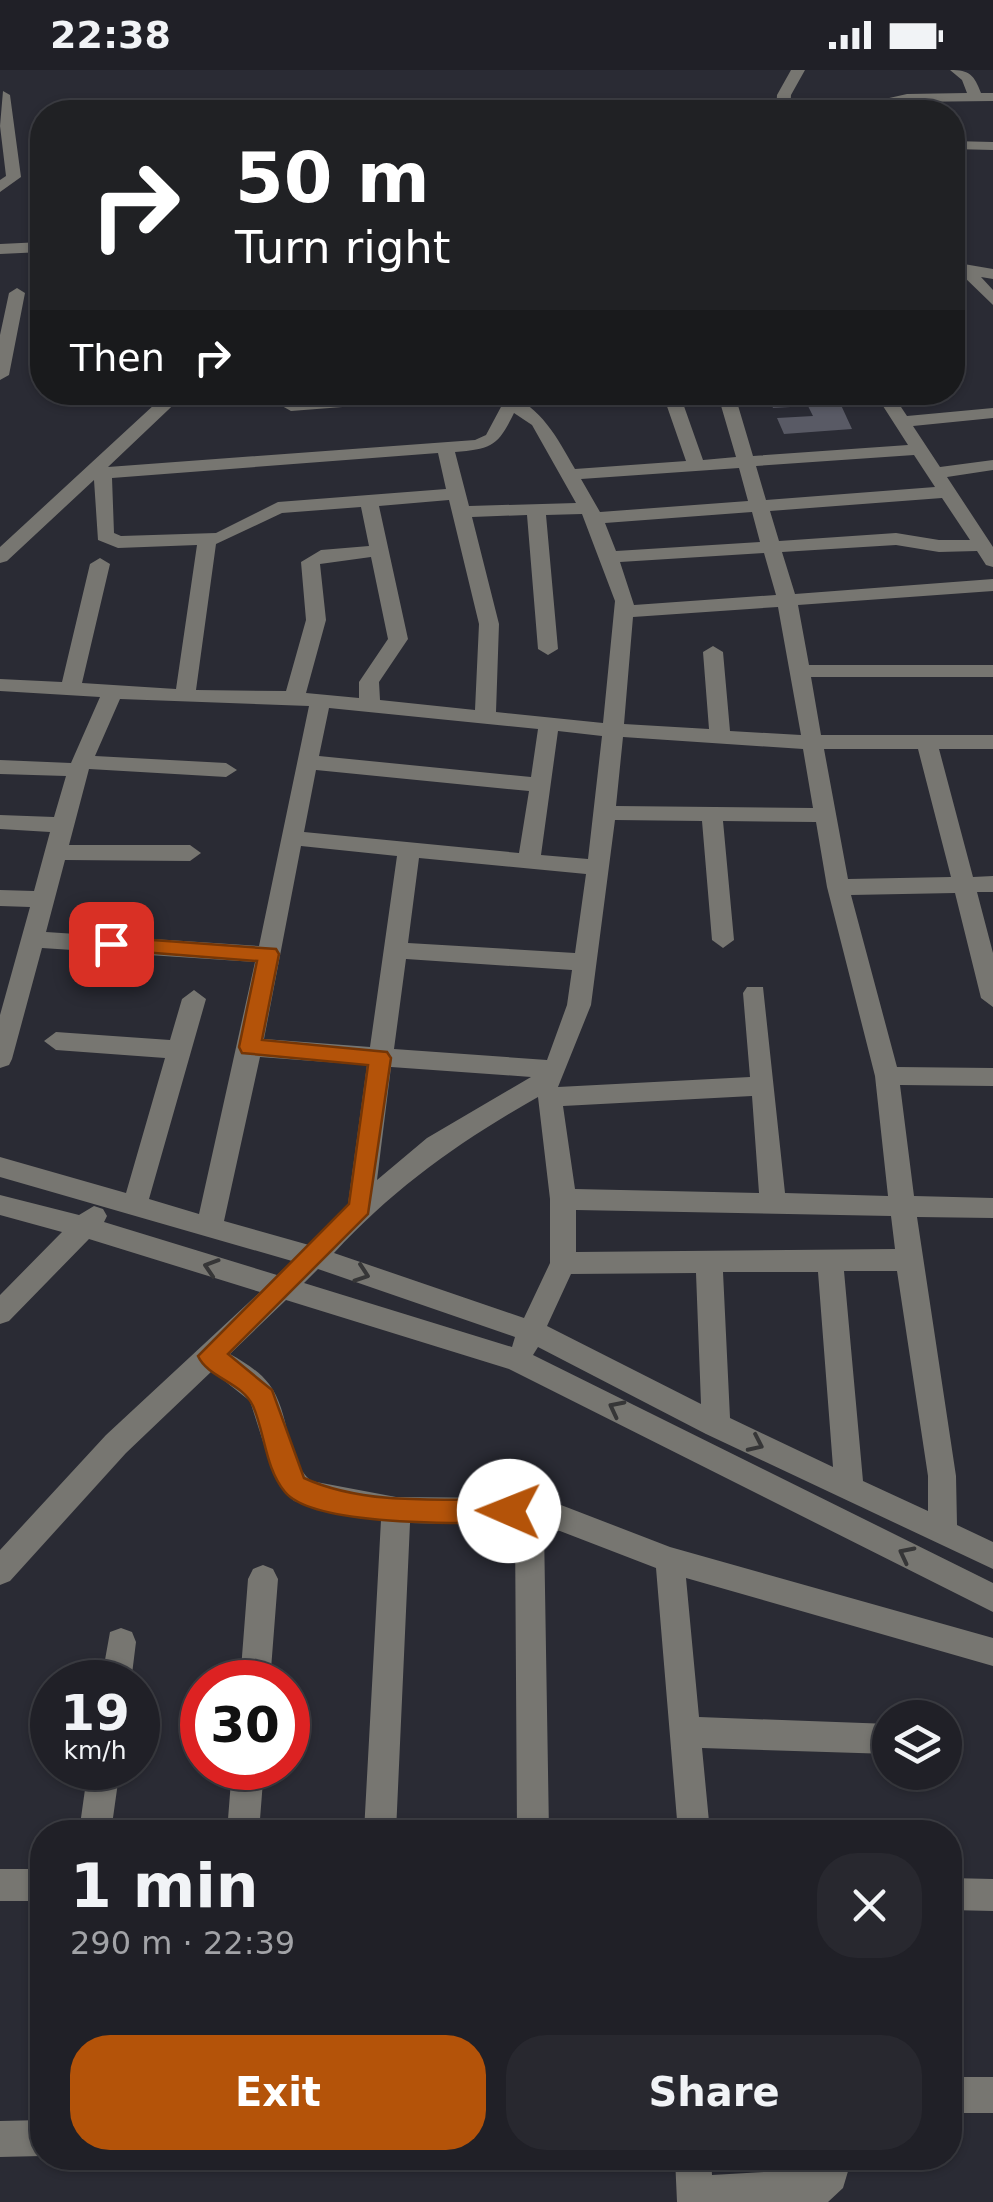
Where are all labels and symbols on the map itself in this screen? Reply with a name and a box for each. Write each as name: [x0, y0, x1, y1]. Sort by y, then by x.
pin: [69, 902, 154, 987]
one-way arrow: [203, 1258, 220, 1278]
one-way arrow: [352, 1262, 369, 1282]
one-way arrow: [608, 1400, 626, 1420]
one-way arrow: [746, 1431, 764, 1451]
position arrow: [457, 1459, 561, 1563]
one-way arrow: [898, 1547, 916, 1566]
speed limit sign: 30: [180, 1660, 310, 1790]

